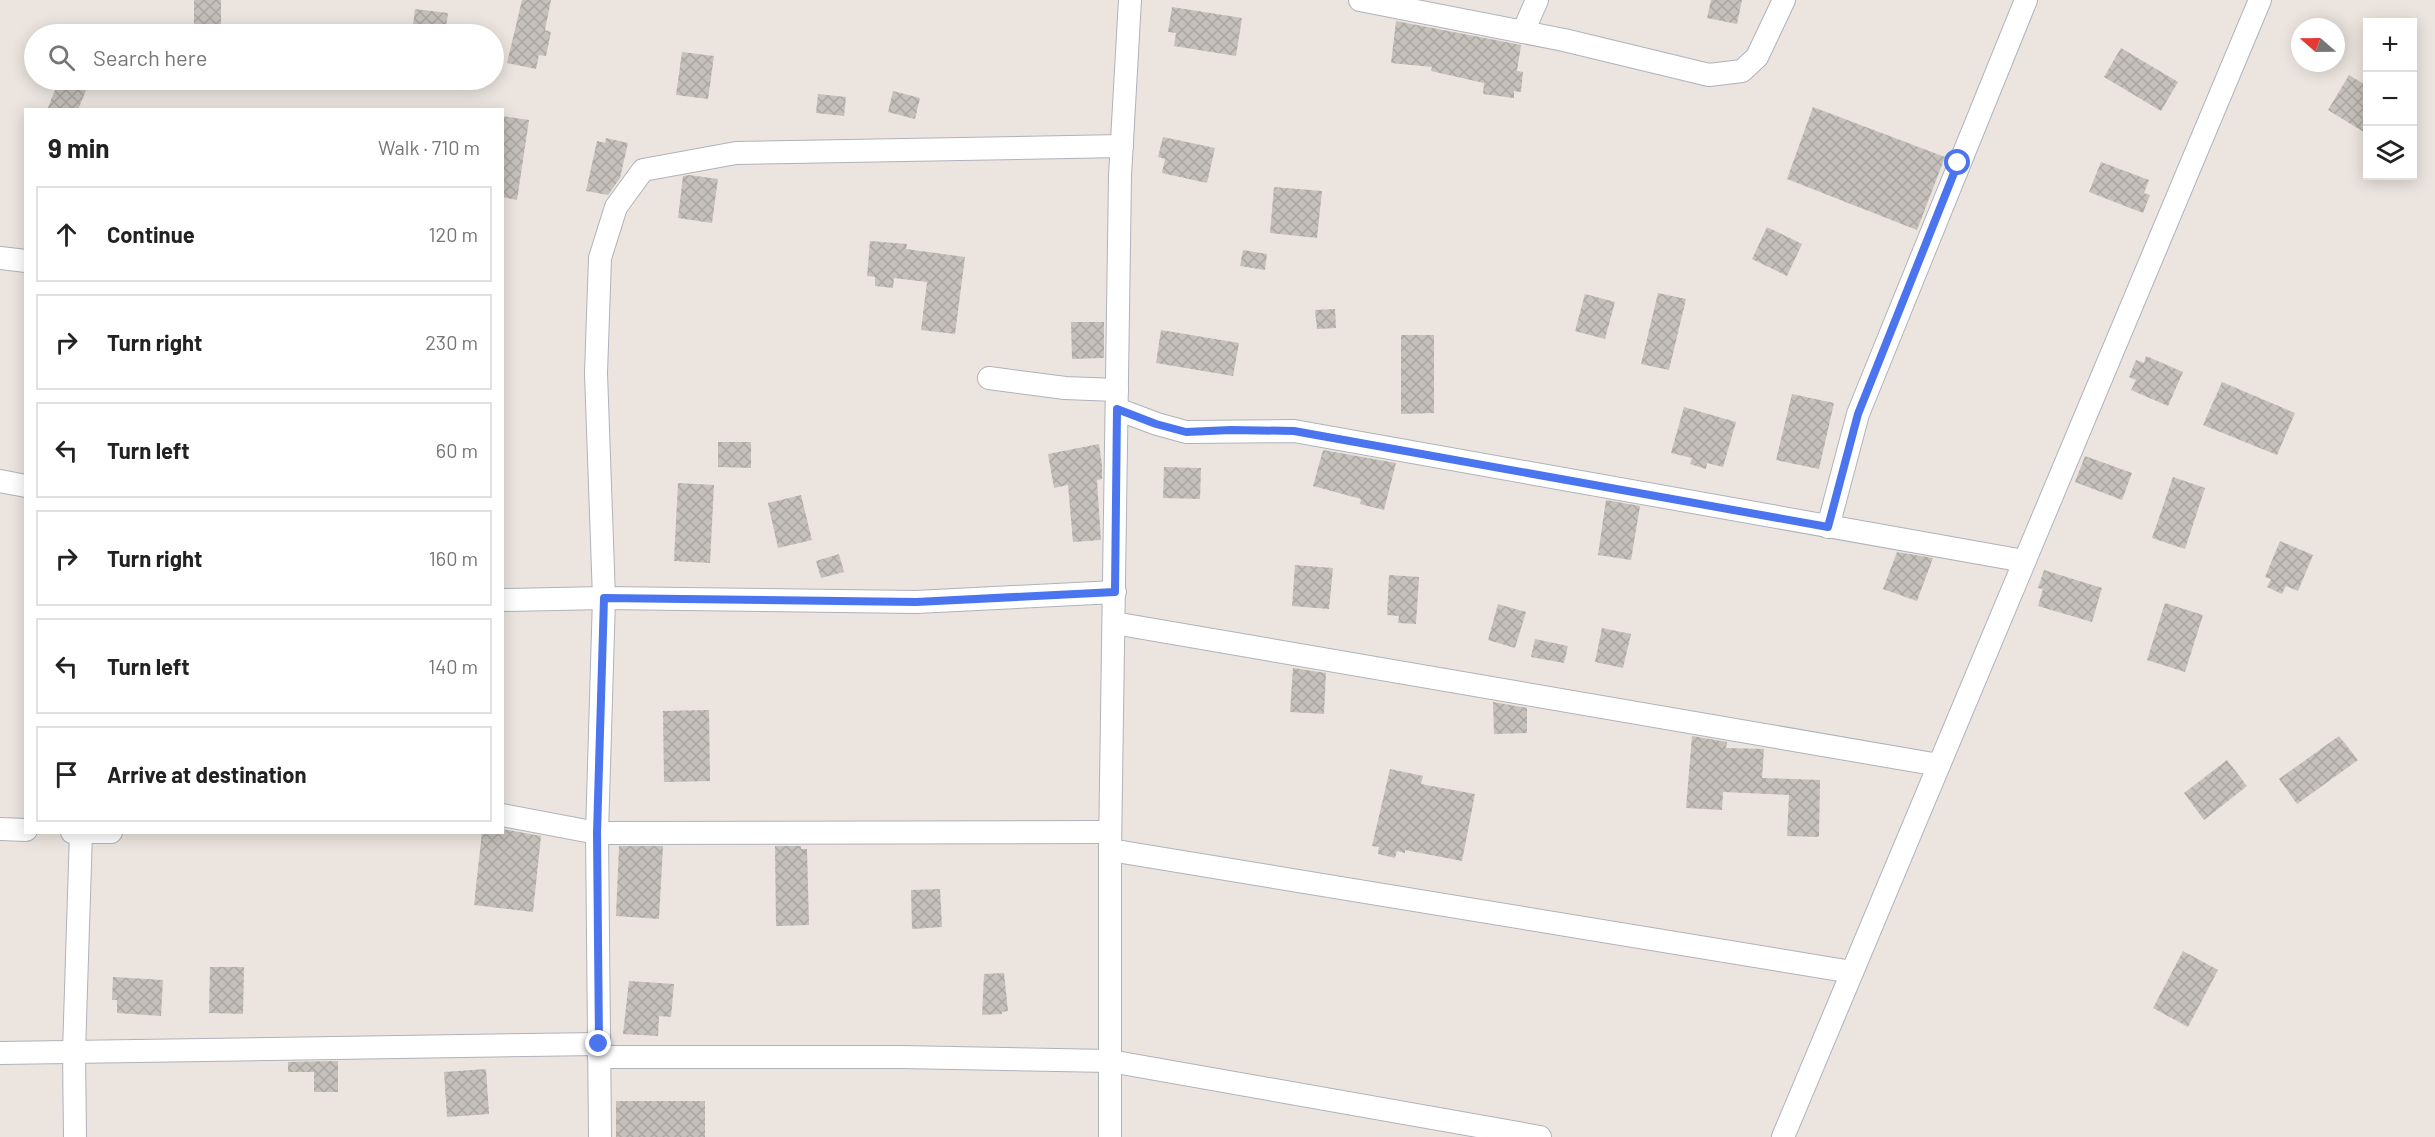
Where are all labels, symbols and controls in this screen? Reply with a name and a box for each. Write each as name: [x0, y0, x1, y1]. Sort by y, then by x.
north arrow: [2291, 18, 2345, 72]
map controls: [2363, 18, 2417, 180]
button: +: [2363, 18, 2417, 72]
search box: [24, 24, 504, 90]
icon: search: [45, 41, 78, 74]
text: Search here: [93, 44, 207, 70]
button: −: [2363, 72, 2417, 126]
button: layers: [2363, 126, 2417, 180]
text: 9 min: [48, 132, 110, 163]
text: Walk · 710 m: [378, 135, 480, 159]
route start: [1944, 149, 1970, 175]
icon: ahead: [50, 218, 83, 251]
text: Continue: [107, 221, 195, 247]
text: 120 m: [428, 222, 478, 246]
icon: right: [50, 326, 83, 359]
text: Turn right: [107, 329, 202, 355]
text: 230 m: [425, 330, 478, 354]
icon: left: [50, 434, 83, 467]
text: Turn left: [107, 437, 190, 463]
text: 60 m: [436, 438, 478, 462]
icon: right: [50, 542, 83, 575]
text: Turn right: [107, 545, 202, 571]
text: 160 m: [429, 546, 478, 570]
icon: left: [50, 650, 83, 683]
text: Turn left: [107, 653, 190, 679]
text: 140 m: [428, 654, 478, 678]
icon: arrive: [50, 758, 83, 791]
text: Arrive at destination: [107, 761, 306, 787]
route end: [585, 1030, 611, 1056]

